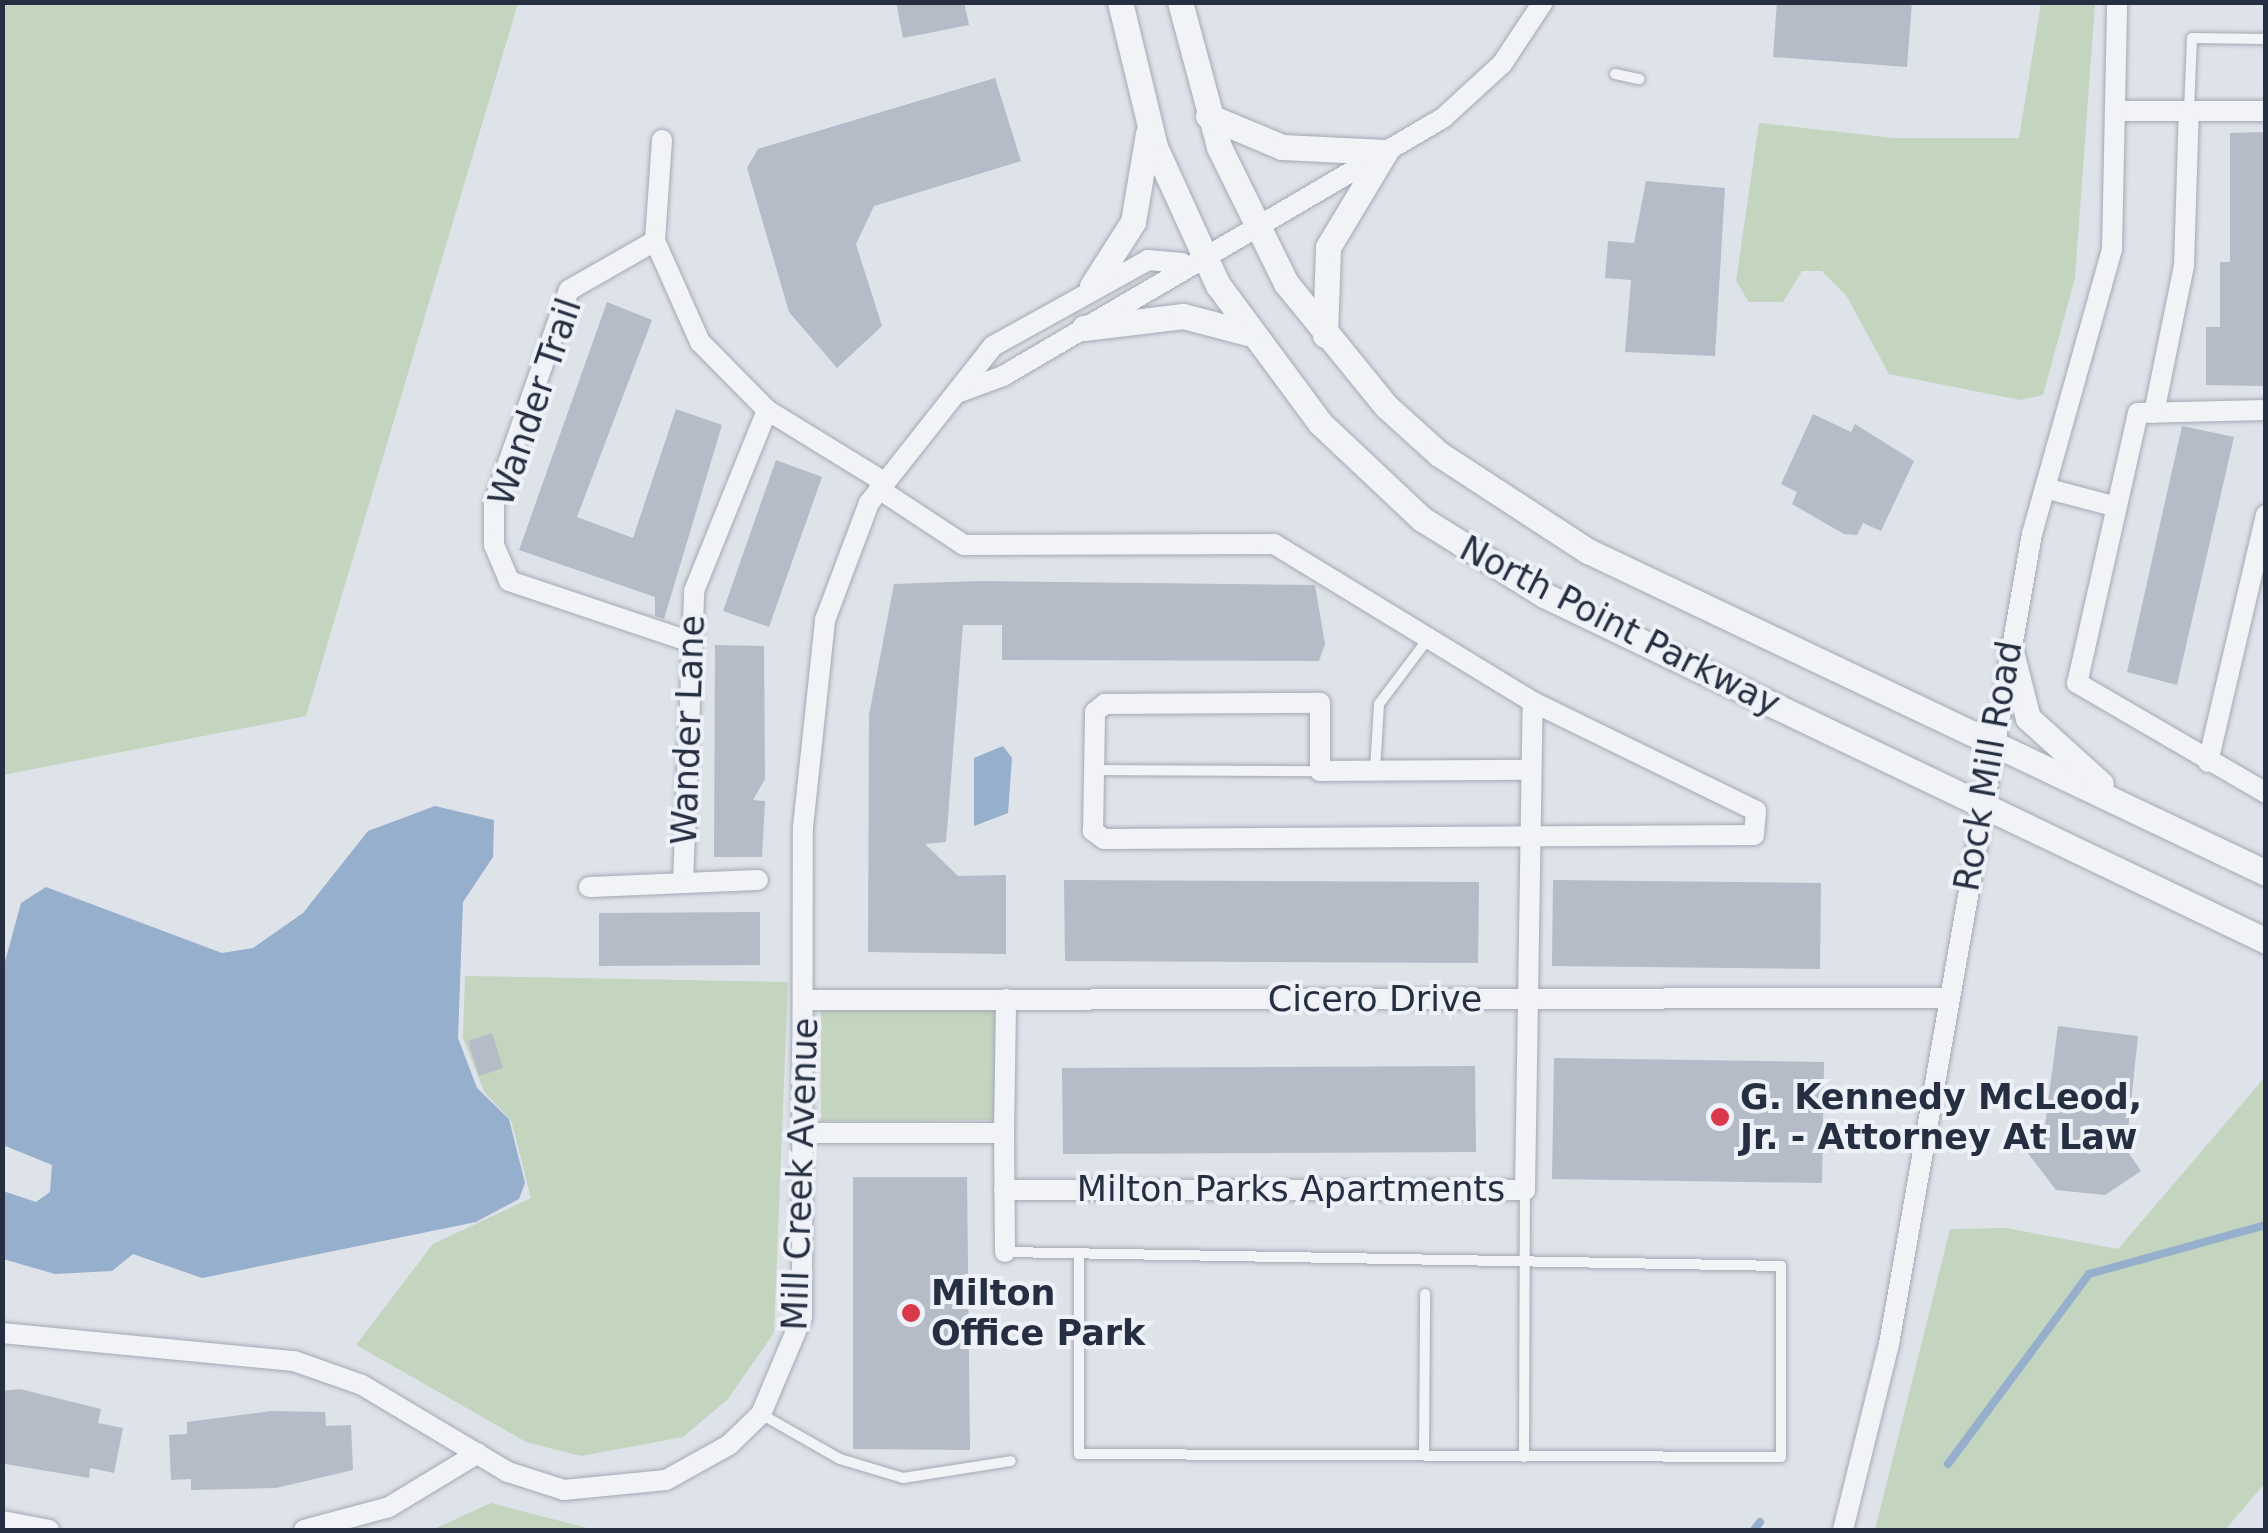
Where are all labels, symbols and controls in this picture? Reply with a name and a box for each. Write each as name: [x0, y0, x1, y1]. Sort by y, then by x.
street label: Wander Trail: [480, 293, 590, 511]
street label: North Point Parkway: [1453, 527, 1787, 725]
street label: Wander Lane: [663, 614, 713, 846]
street label: Rock Mill Road: [1945, 638, 2031, 894]
street label: Cicero Drive: [1268, 978, 1482, 1020]
street label: Mill Creek Avenue: [774, 1017, 826, 1331]
place label: G. Kennedy McLeod, Jr. - Attorney At Law: [1740, 1076, 2142, 1158]
marker: G. Kennedy McLeod, Jr. - Attorney At Law: [1709, 1106, 1731, 1128]
street label: Milton Parks Apartments: [1077, 1168, 1505, 1210]
place label: Milton Office Park: [931, 1272, 1145, 1354]
marker: Milton Office Park: [900, 1302, 922, 1324]

